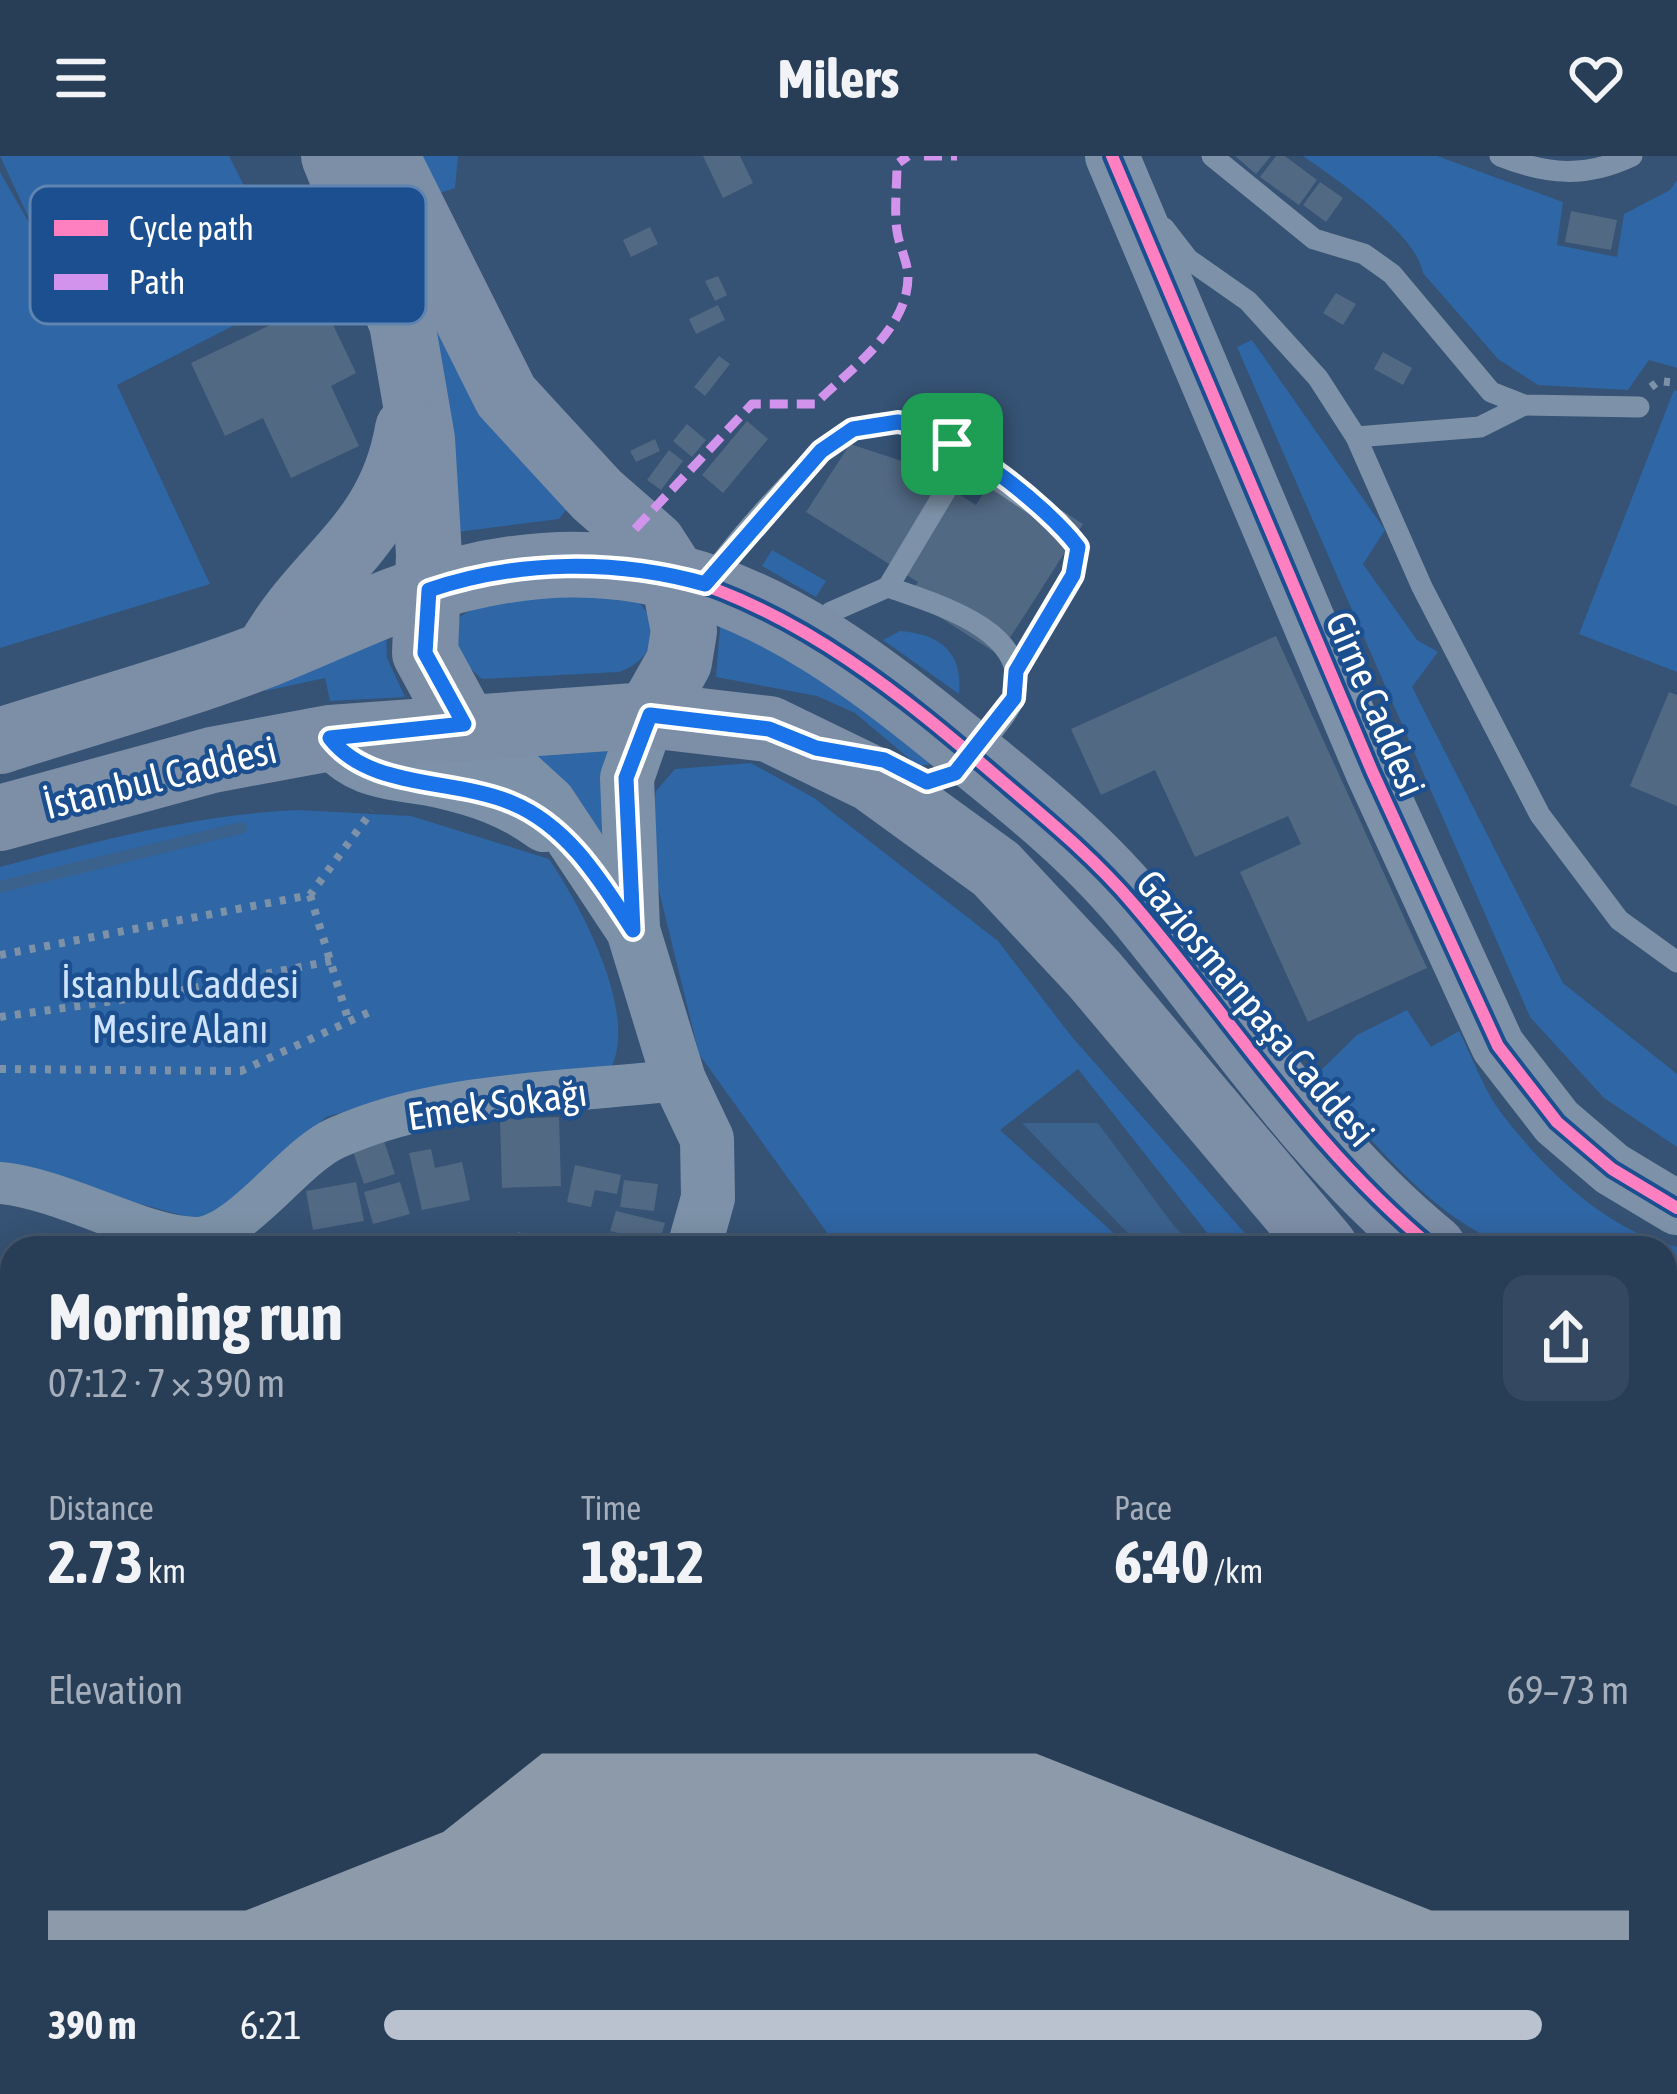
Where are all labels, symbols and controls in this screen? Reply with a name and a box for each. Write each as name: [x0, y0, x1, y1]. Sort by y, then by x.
icon: menu: [48, 45, 114, 111]
icon: heart: [1563, 45, 1629, 111]
text: Milers: [778, 48, 899, 109]
legend: [30, 186, 426, 324]
text: Cycle path: [129, 209, 254, 247]
text: Path: [129, 263, 185, 301]
pin: [901, 393, 1003, 495]
icon: arrive: [919, 411, 985, 477]
street label: Girne Caddesi: [1317, 605, 1435, 803]
street label: İstanbul Caddesi: [39, 727, 281, 827]
street label: Gaziosmanpaşa Caddesi: [1128, 861, 1384, 1155]
park label: İstanbul Caddesi Mesire Alanı: [61, 962, 299, 1051]
street label: Emek Sokağı: [404, 1070, 590, 1138]
button: share: [1503, 1275, 1629, 1401]
text: Morning run: [48, 1278, 343, 1354]
text: 07:12 · 7 × 390 m: [48, 1361, 285, 1405]
text: Distance: [48, 1489, 154, 1527]
text: Time: [581, 1489, 641, 1527]
text: Pace: [1114, 1489, 1172, 1527]
text: 2.73: [48, 1527, 143, 1596]
text: 18:12: [581, 1527, 704, 1596]
text: 6:40: [1114, 1527, 1209, 1596]
text: km: [143, 1552, 186, 1590]
text: /km: [1209, 1552, 1263, 1590]
text: Elevation: [48, 1668, 183, 1712]
text: 69–73 m: [1507, 1668, 1629, 1712]
text: 390 m: [48, 2003, 136, 2047]
text: 6:21: [240, 2003, 302, 2047]

